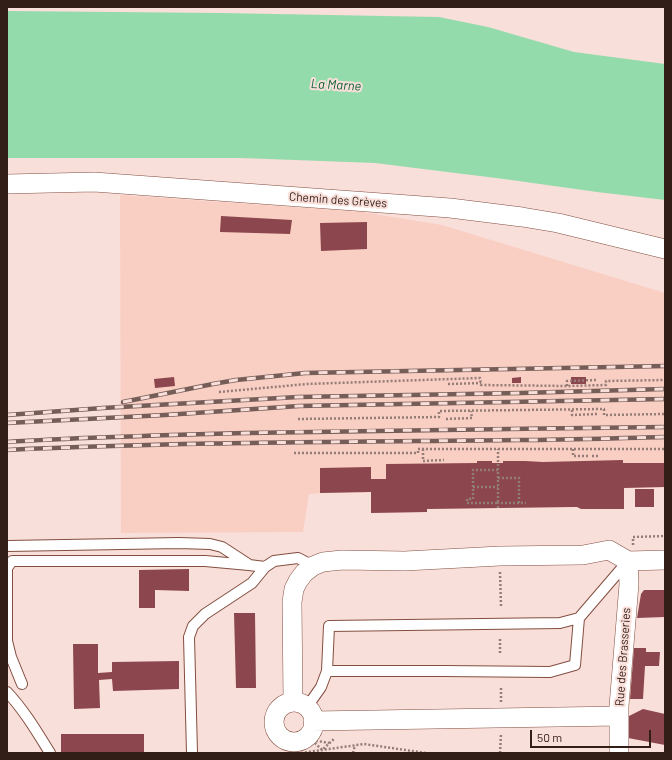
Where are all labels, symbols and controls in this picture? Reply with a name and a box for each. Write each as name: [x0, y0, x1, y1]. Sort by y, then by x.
water label: La Marne: [310, 76, 362, 94]
street label: Chemin des Grèves: [288, 189, 388, 211]
street label: Rue des Brasseries: [612, 607, 634, 707]
scale bar: [532, 722, 653, 748]
text: 50 m: [537, 730, 562, 744]

